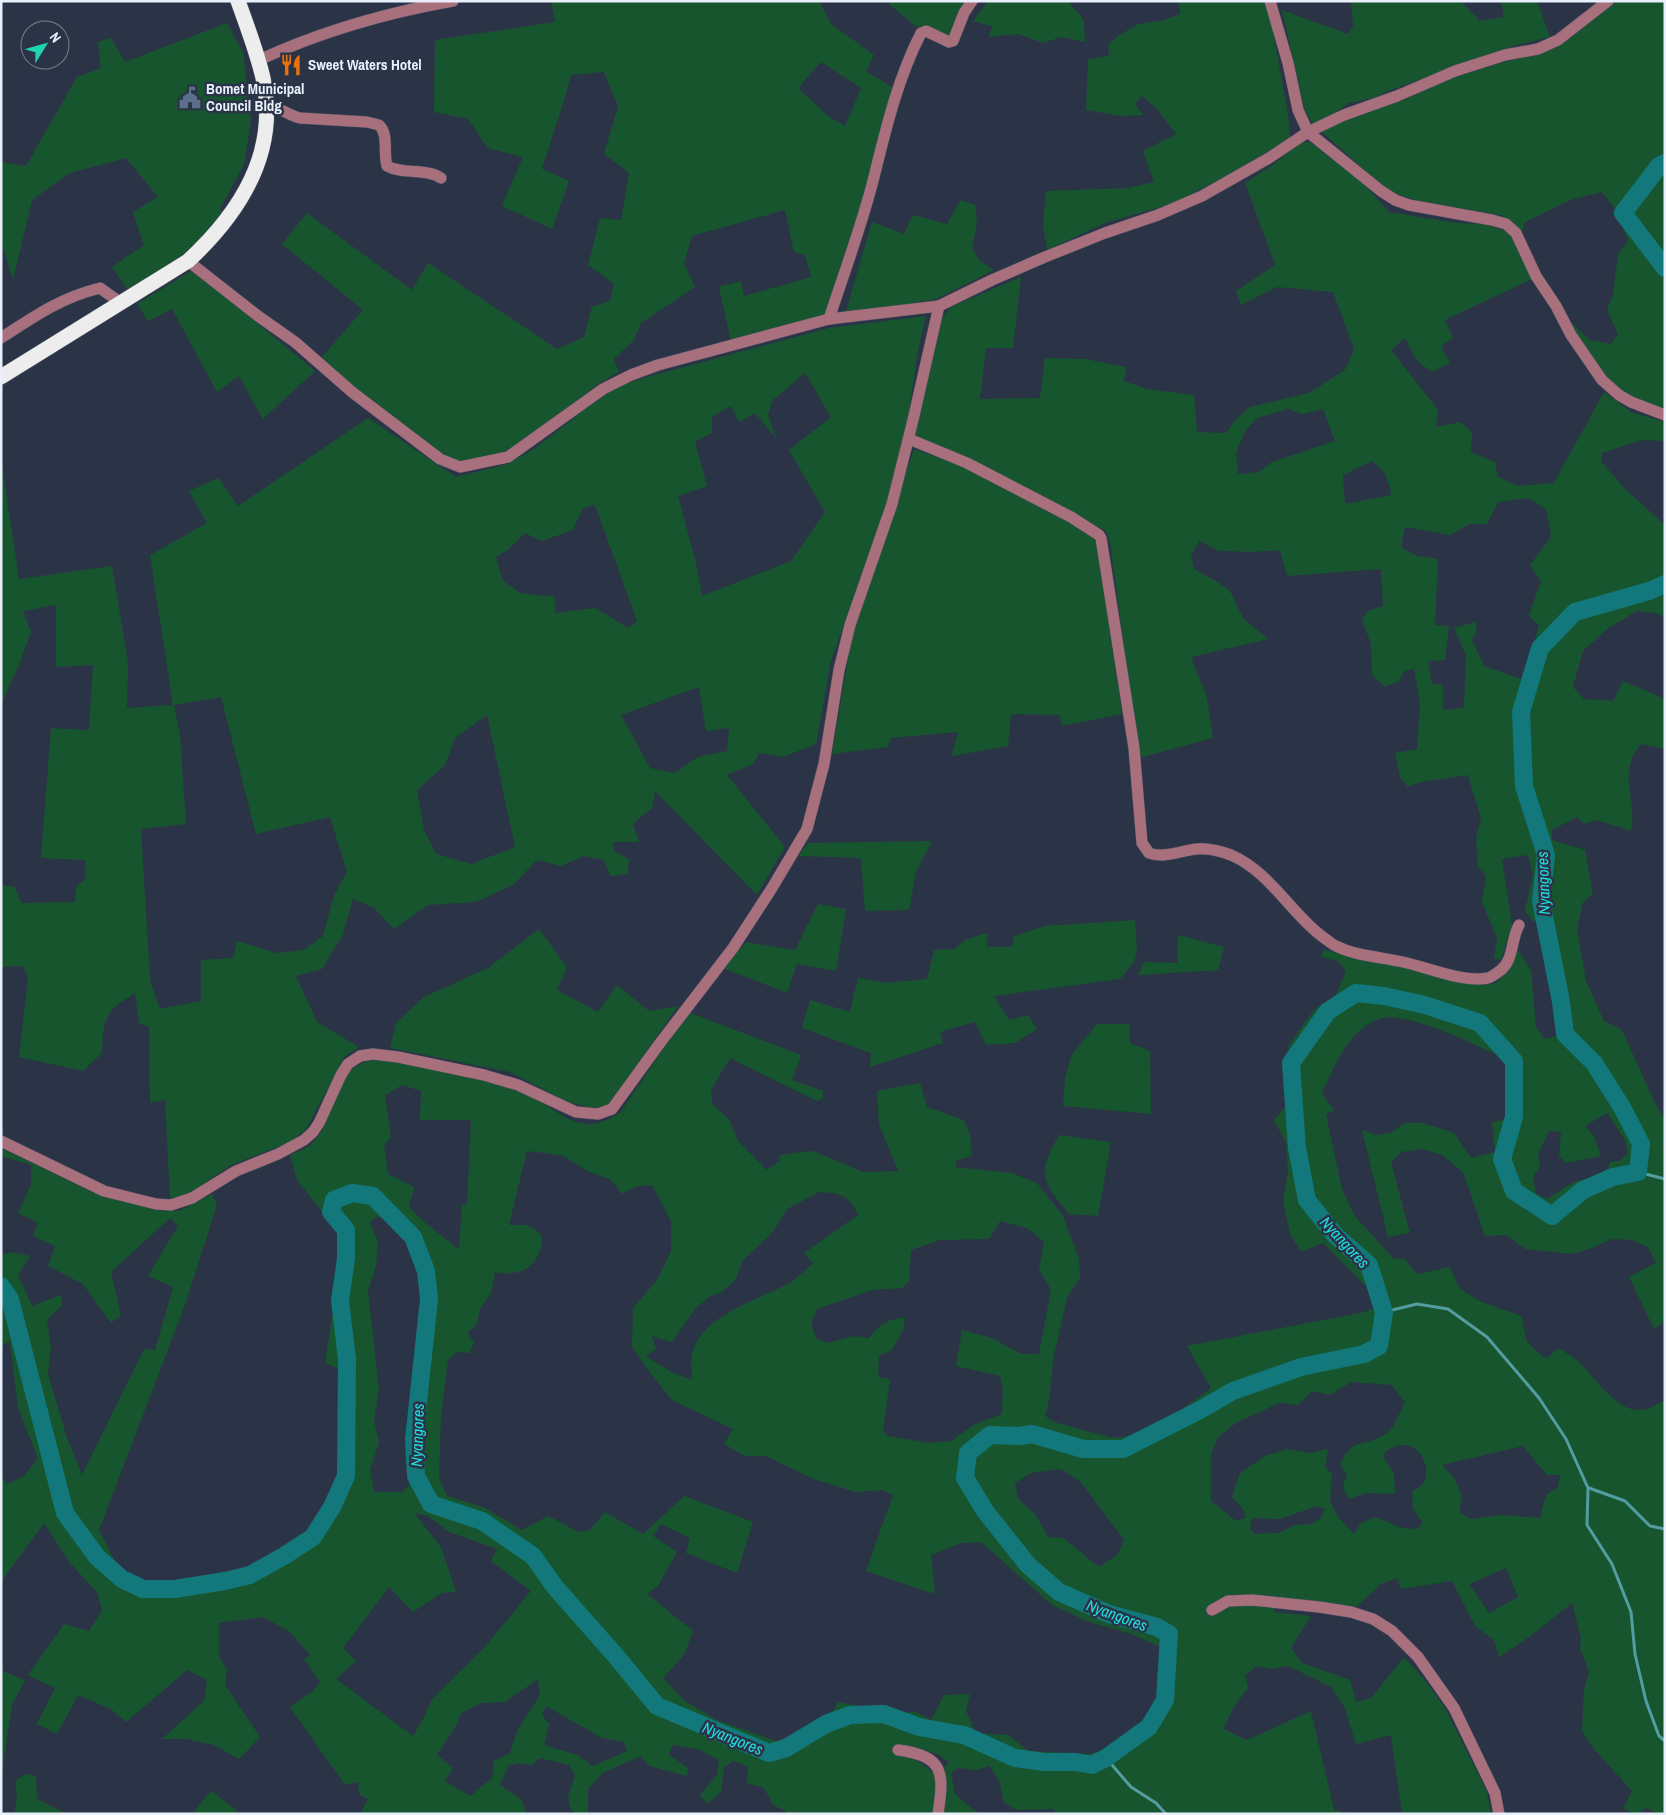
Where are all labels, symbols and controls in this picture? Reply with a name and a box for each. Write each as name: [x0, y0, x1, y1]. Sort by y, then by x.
north arrow: [20, 20, 70, 70]
text: N: [46, 28, 65, 46]
restaurant icon: Sweet Waters Hotel: [278, 52, 304, 78]
place label: Sweet Waters Hotel: [308, 54, 422, 75]
place label: Bomet Municipal Council Bldg: [206, 78, 304, 116]
public building icon: Bomet Municipal Council Bldg: [177, 85, 203, 111]
water label: Nyangores: [1531, 850, 1555, 915]
water label: Nyangores: [1315, 1211, 1375, 1273]
water label: Nyangores: [405, 1402, 429, 1467]
water label: Nyangores: [1083, 1594, 1151, 1636]
water label: Nyangores: [699, 1716, 767, 1760]

